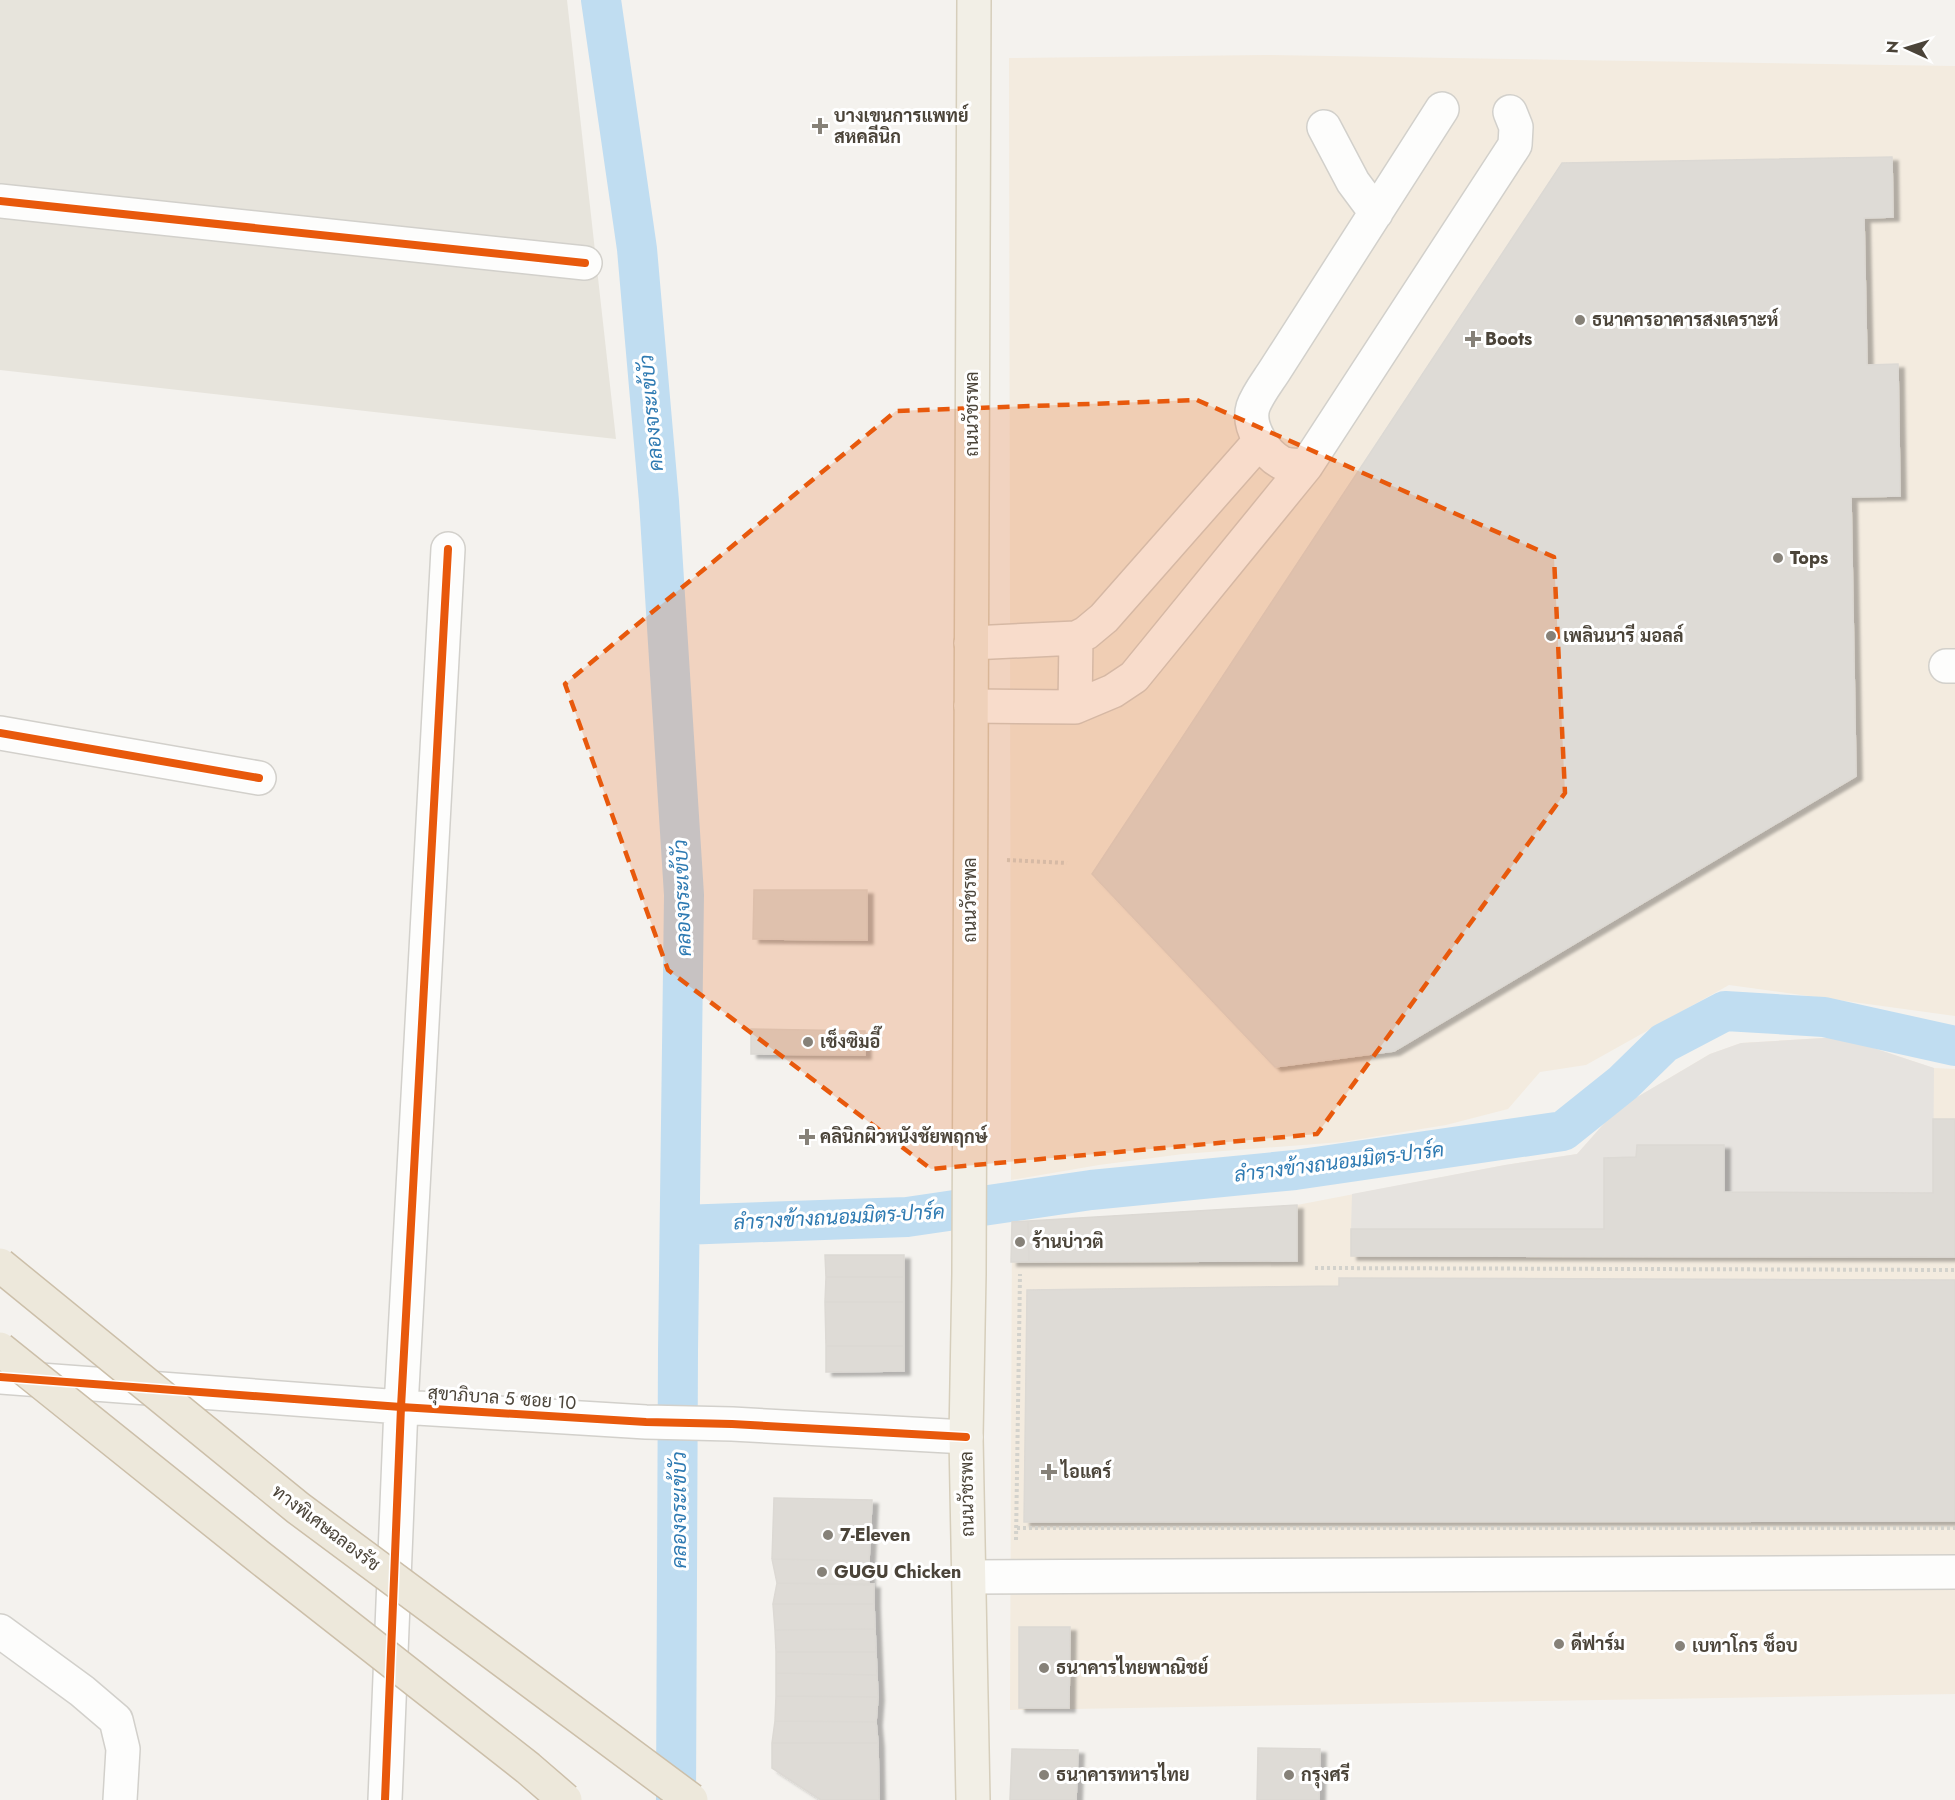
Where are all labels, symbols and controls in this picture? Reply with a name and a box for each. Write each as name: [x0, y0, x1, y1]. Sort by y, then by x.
north arrow: [1877, 18, 1937, 78]
text: N: [1881, 40, 1904, 54]
place label: บางเขนการแพทย์ สหคลีนิก: [834, 103, 970, 150]
marker: บางเขนการแพทย์ สหคลีนิก: [811, 117, 829, 135]
place label: ธนาคารอาคารสงเคราะห์: [1592, 307, 1779, 333]
marker: ธนาคารอาคารสงเคราะห์: [1573, 313, 1587, 327]
place label: Boots: [1485, 326, 1532, 352]
marker: Boots: [1466, 332, 1480, 346]
water label: คลองจระเข้บัว: [632, 353, 671, 473]
street label: ถนนวัชรพล: [959, 371, 985, 457]
place label: Tops: [1790, 545, 1828, 571]
marker: Tops: [1771, 551, 1785, 565]
place label: เพลินนารี มอลล์: [1563, 623, 1685, 649]
marker: เพลินนารี มอลล์: [1544, 629, 1558, 643]
water label: คลองจระเข้บัว: [666, 839, 699, 957]
street label: ถนนวัชรพล: [957, 857, 983, 943]
place label: เช็งซิมอี๊: [820, 1025, 883, 1055]
marker: เช็งซิมอี๊: [801, 1035, 815, 1049]
place label: คลินิกผิวหนังชัยพฤกษ์: [820, 1124, 989, 1150]
marker: คลินิกผิวหนังชัยพฤกษ์: [798, 1128, 816, 1146]
water label: ลำรางข้างถนอมมิตร-ปาร์ค: [1232, 1135, 1446, 1190]
water label: ลำรางข้างถนอมมิตร-ปาร์ค: [733, 1197, 945, 1238]
place label: ร้านบ่าวติ: [1032, 1229, 1104, 1255]
marker: ร้านบ่าวติ: [1013, 1235, 1027, 1249]
street label: สุขาภิบาล 5 ซอย 10: [427, 1380, 577, 1416]
water label: คลองจระเข้บัว: [665, 1451, 694, 1569]
street label: ถนนวัชรพล: [953, 1451, 981, 1537]
place label: ไอแคร์: [1059, 1459, 1113, 1485]
marker: ไอแคร์: [1042, 1465, 1056, 1479]
street label: ทางพิเศษฉลองรัช: [267, 1479, 386, 1577]
place label: 7-Eleven: [840, 1522, 911, 1548]
marker: 7-Eleven: [821, 1528, 835, 1542]
place label: GUGU Chicken: [834, 1559, 961, 1585]
marker: GUGU Chicken: [815, 1565, 829, 1579]
place label: ดีฟาร์ม: [1571, 1631, 1625, 1657]
place label: เบทาโกร ช็อบ: [1692, 1632, 1798, 1659]
marker: ดีฟาร์ม: [1552, 1637, 1566, 1651]
marker: เบทาโกร ช็อบ: [1673, 1639, 1687, 1653]
place label: ธนาคารไทยพาณิชย์: [1056, 1655, 1209, 1681]
marker: ธนาคารไทยพาณิชย์: [1037, 1661, 1051, 1675]
place label: ธนาคารทหารไทย: [1056, 1762, 1190, 1788]
place label: กรุงศรี: [1301, 1762, 1350, 1789]
marker: ธนาคารทหารไทย: [1037, 1768, 1051, 1782]
marker: กรุงศรี: [1282, 1768, 1296, 1782]

